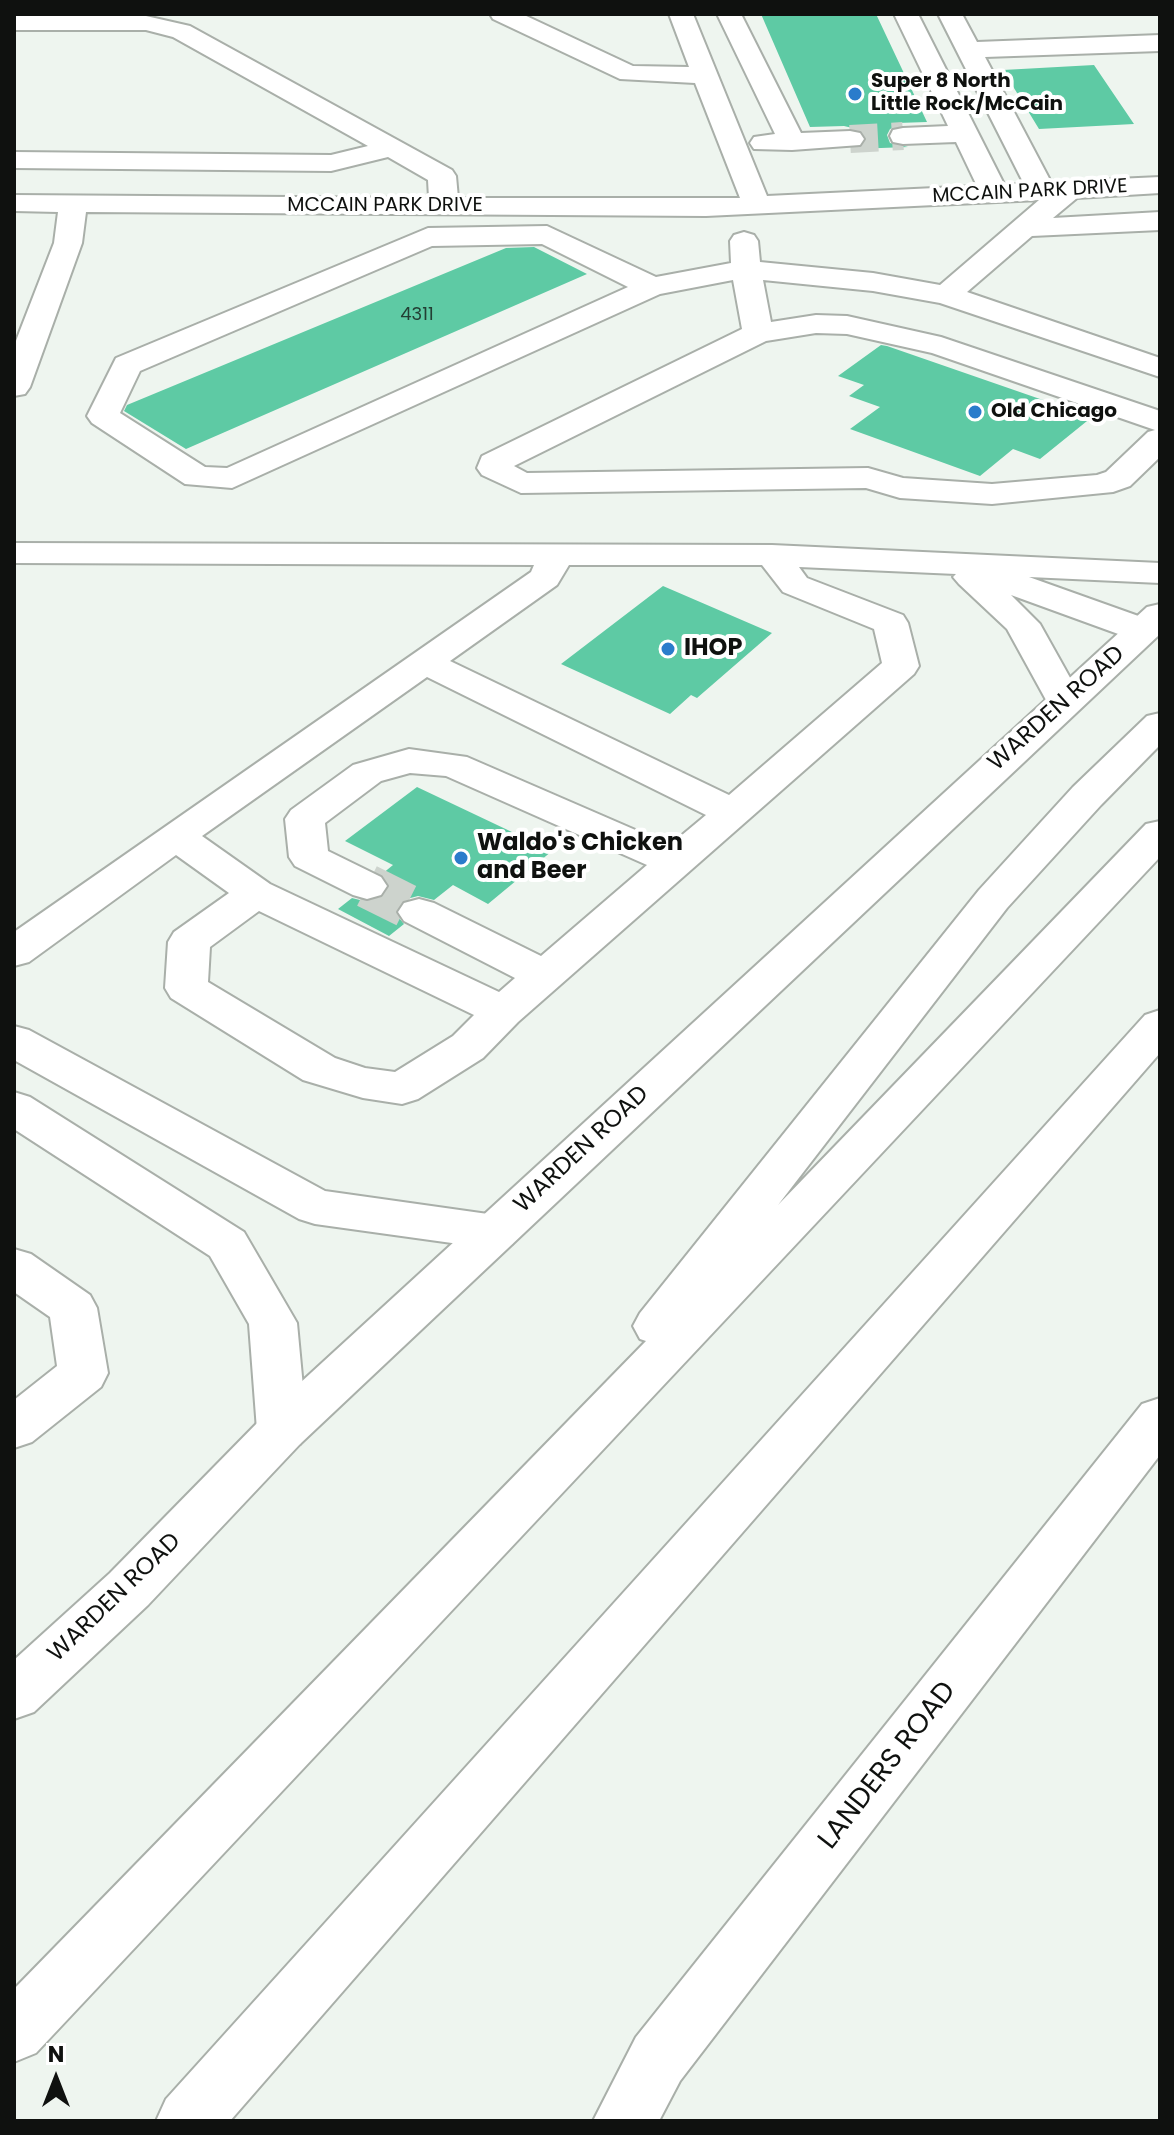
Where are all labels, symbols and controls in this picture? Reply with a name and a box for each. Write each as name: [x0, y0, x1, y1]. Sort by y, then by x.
place label: Super 8 North Little Rock/McCain: [871, 70, 1063, 117]
marker: Super 8 North Little Rock/McCain: [846, 85, 864, 103]
street label: MCCAIN PARK DRIVE: [932, 175, 1128, 209]
street label: MCCAIN PARK DRIVE: [287, 194, 483, 218]
house number: 4311: [400, 304, 434, 326]
place label: Old Chicago: [991, 400, 1117, 424]
marker: Old Chicago: [966, 403, 984, 421]
place label: IHOP: [684, 635, 742, 663]
marker: IHOP: [659, 640, 677, 658]
street label: WARDEN ROAD: [983, 640, 1131, 778]
place label: Waldo's Chicken and Beer: [477, 830, 683, 886]
marker: Waldo's Chicken and Beer: [452, 849, 470, 867]
street label: WARDEN ROAD: [509, 1080, 655, 1220]
street label: WARDEN ROAD: [43, 1527, 187, 1669]
street label: LANDERS ROAD: [812, 1675, 964, 1857]
north arrow: [16, 2039, 96, 2119]
text: N: [48, 2039, 64, 2070]

